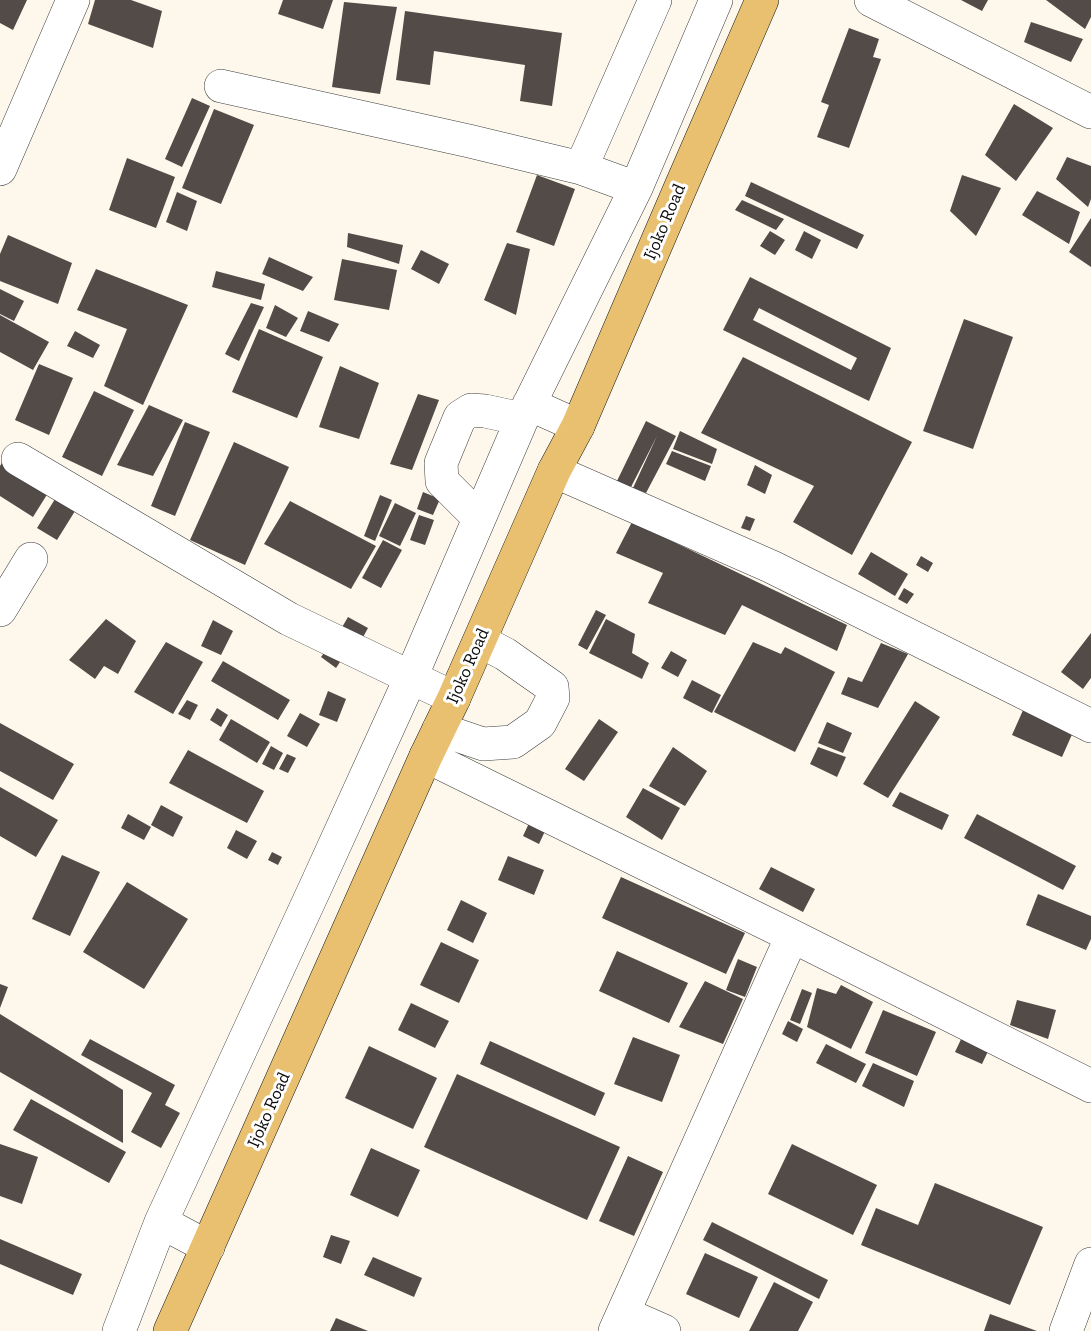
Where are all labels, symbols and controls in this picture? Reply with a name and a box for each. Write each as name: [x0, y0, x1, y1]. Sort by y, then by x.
street label: Ijoko Road: [639, 181, 691, 263]
street label: Ijoko Road: [442, 625, 494, 707]
street label: Ijoko Road: [243, 1069, 295, 1151]

